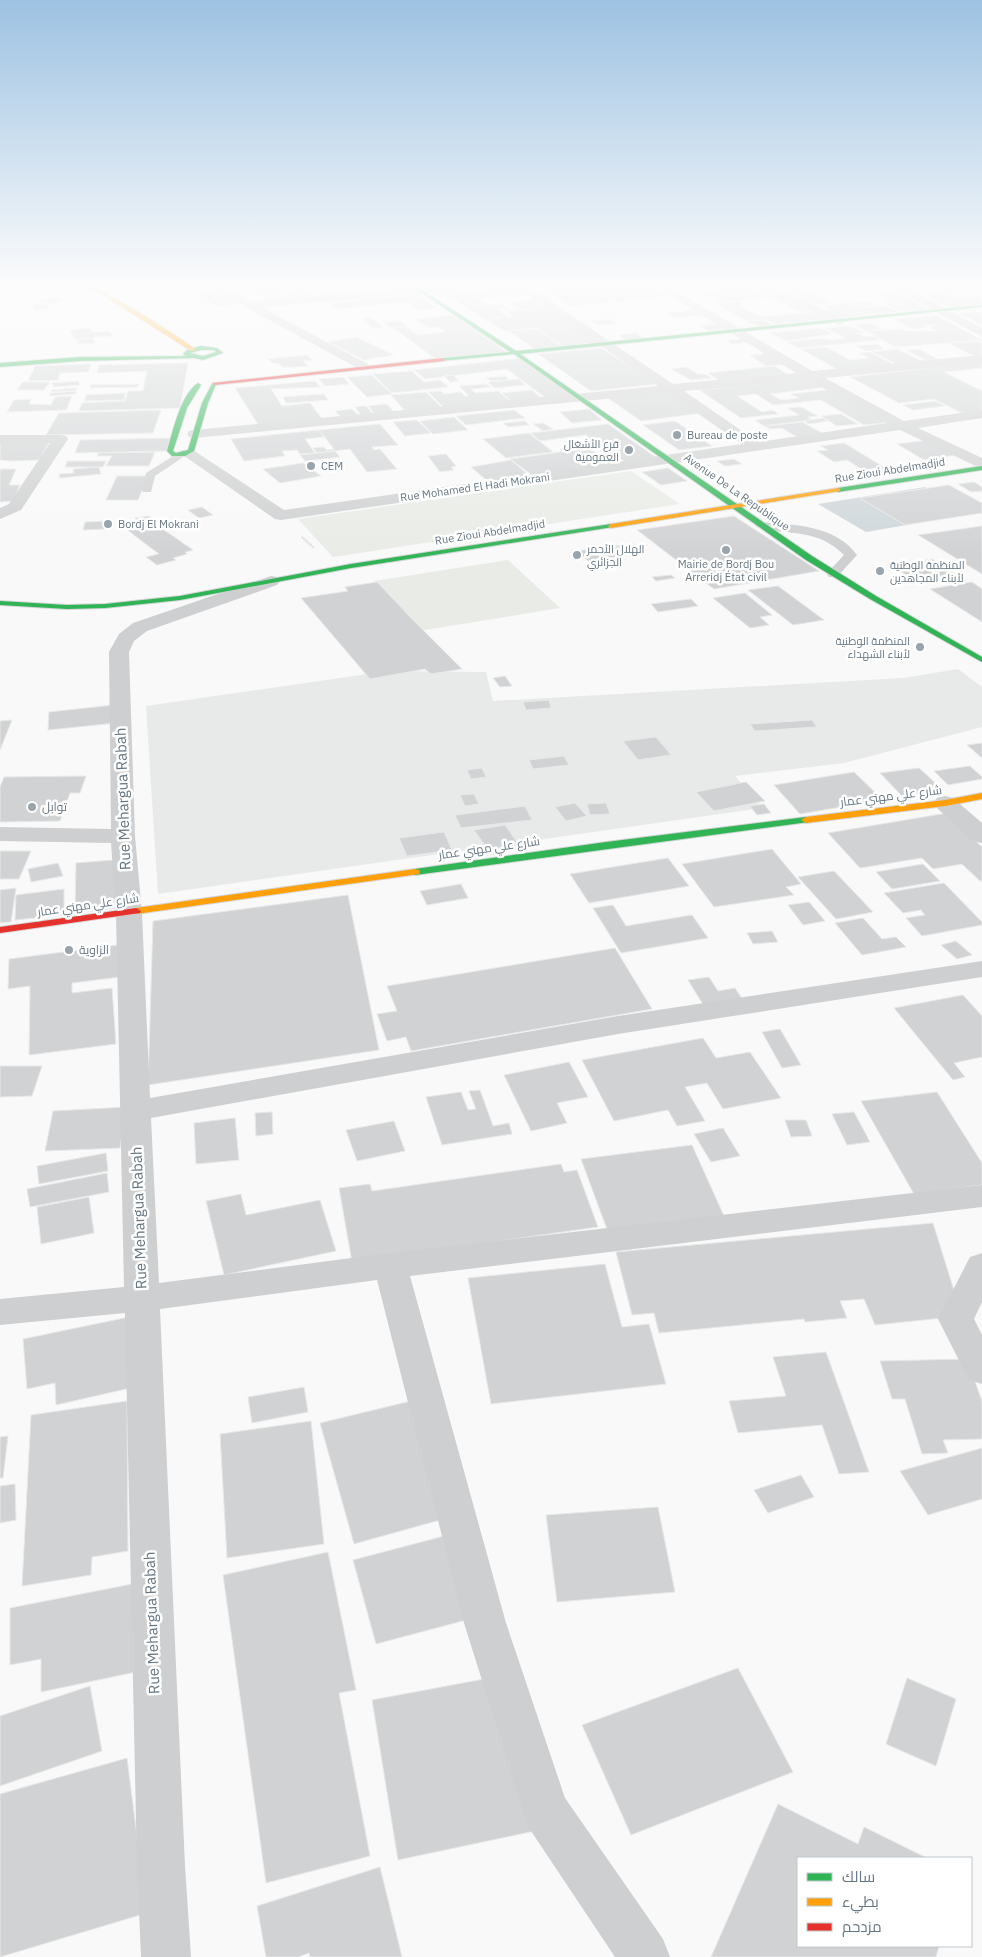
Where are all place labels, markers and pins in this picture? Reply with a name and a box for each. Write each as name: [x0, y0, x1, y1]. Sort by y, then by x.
place label: Bureau de poste: [687, 428, 768, 442]
marker: Bureau de poste: [671, 429, 683, 441]
place label: فرع الأشغال العمومية: [564, 437, 619, 464]
marker: فرع الأشغال العمومية: [623, 444, 635, 456]
place label: CEM: [321, 459, 343, 473]
marker: CEM: [305, 460, 317, 472]
place label: Bordj El Mokrani: [118, 517, 199, 531]
marker: Bordj El Mokrani: [102, 518, 114, 530]
place label: الهلال الأحمر الجزائري: [586, 542, 644, 571]
marker: Mairie de Bordj Bou Arreridj État civil: [720, 544, 732, 556]
marker: الهلال الأحمر الجزائري: [571, 549, 583, 561]
place label: Mairie de Bordj Bou Arreridj État civil: [678, 557, 774, 584]
place label: المنظمة الوطنية لأبناء المجاهدين: [890, 558, 965, 585]
marker: المنظمة الوطنية لأبناء المجاهدين: [874, 565, 886, 577]
place label: المنظمة الوطنية لأبناء الشهداء: [835, 634, 910, 661]
marker: المنظمة الوطنية لأبناء الشهداء: [914, 641, 926, 653]
place label: توابل: [42, 799, 68, 814]
marker: توابل: [26, 801, 38, 813]
place label: الزاوية: [79, 942, 109, 957]
marker: الزاوية: [63, 944, 75, 956]

